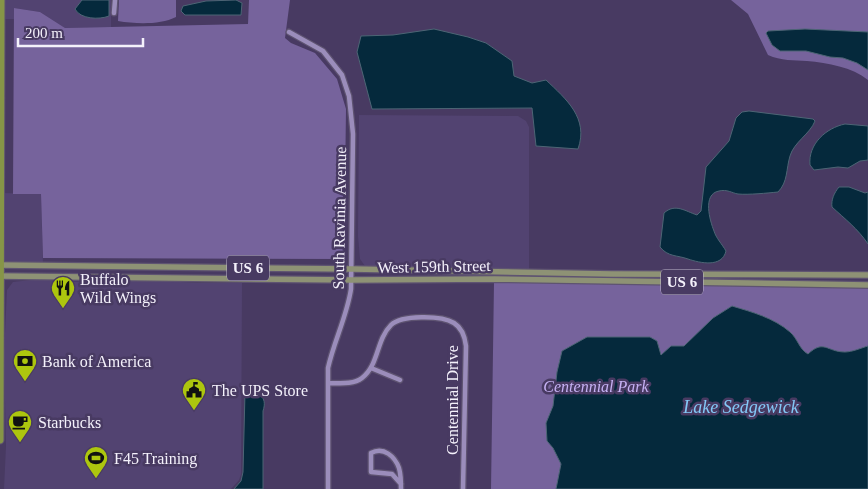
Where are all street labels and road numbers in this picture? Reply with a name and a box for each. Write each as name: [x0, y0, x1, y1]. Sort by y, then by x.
street label: South Ravinia Avenue: [330, 146, 349, 290]
road number: US 6: [227, 256, 269, 280]
street label: West 159th Street: [377, 257, 491, 276]
road number: US 6: [661, 270, 703, 294]
street label: Centennial Drive: [444, 345, 461, 455]

